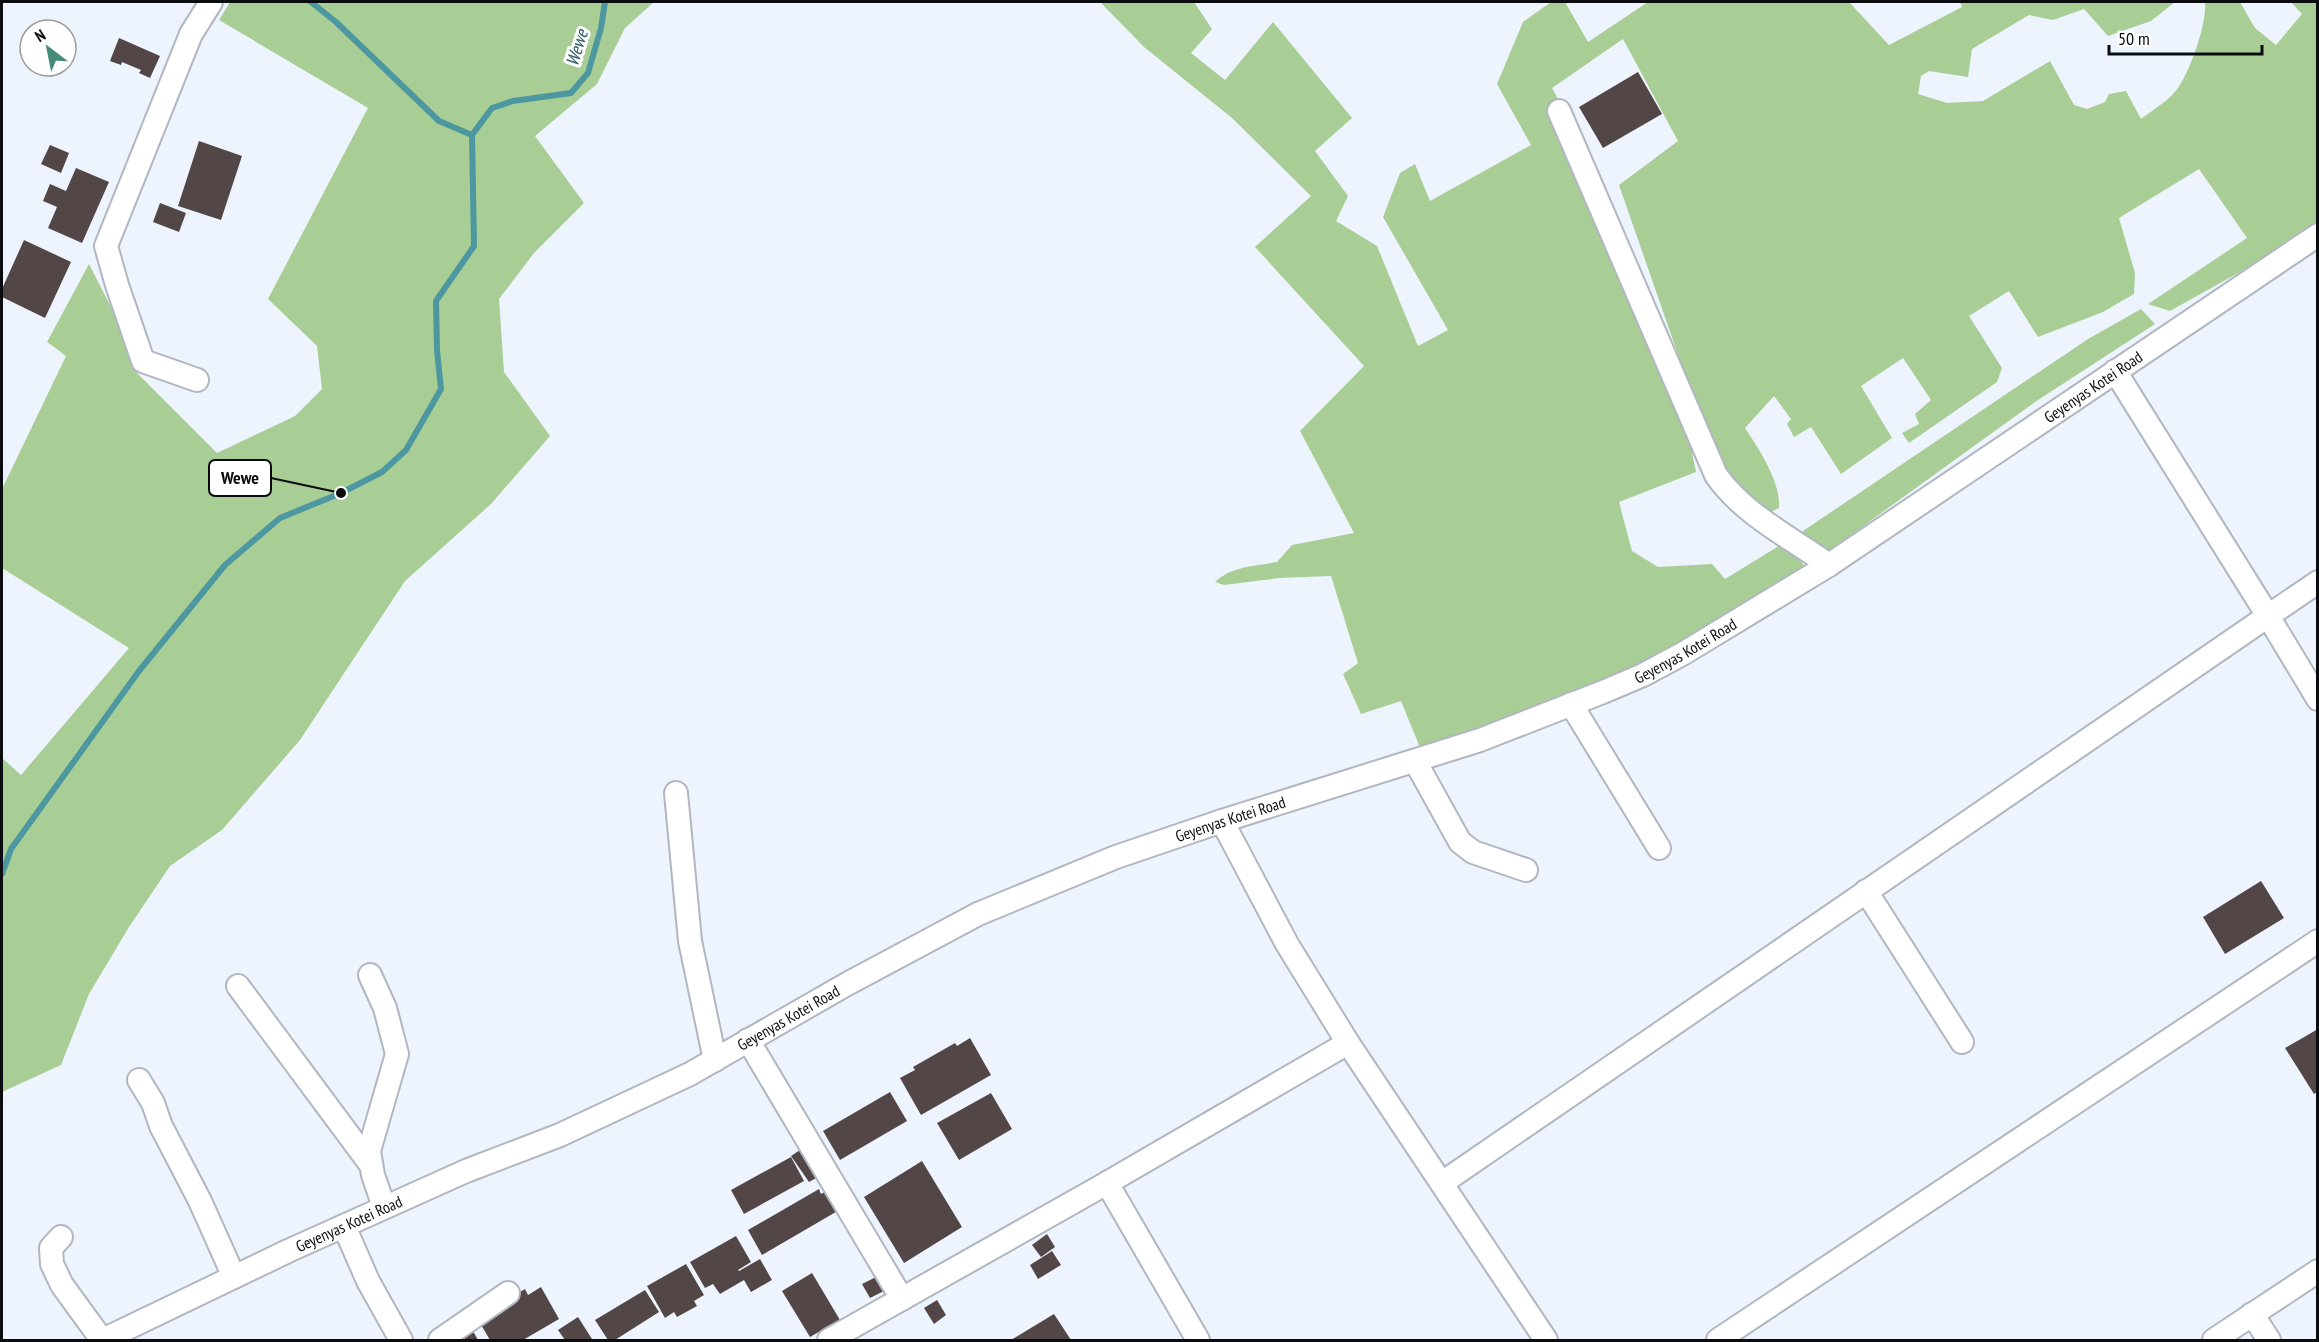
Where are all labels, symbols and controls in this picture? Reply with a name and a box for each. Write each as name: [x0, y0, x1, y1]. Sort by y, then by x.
north arrow: [18, 18, 78, 78]
scale bar: [2109, 18, 2262, 56]
text: N: [31, 25, 49, 46]
water label: Wewe: [560, 25, 593, 69]
text: 50 m: [2118, 27, 2150, 50]
street label: Geyenyas Kotei Road: [2040, 347, 2146, 427]
callout: Wewe: [209, 460, 271, 496]
text: Wewe: [220, 466, 259, 489]
street label: Geyenyas Kotei Road: [1631, 614, 1740, 688]
street label: Geyenyas Kotei Road: [1173, 792, 1288, 846]
street label: Geyenyas Kotei Road: [734, 980, 843, 1055]
street label: Geyenyas Kotei Road: [293, 1191, 405, 1256]

